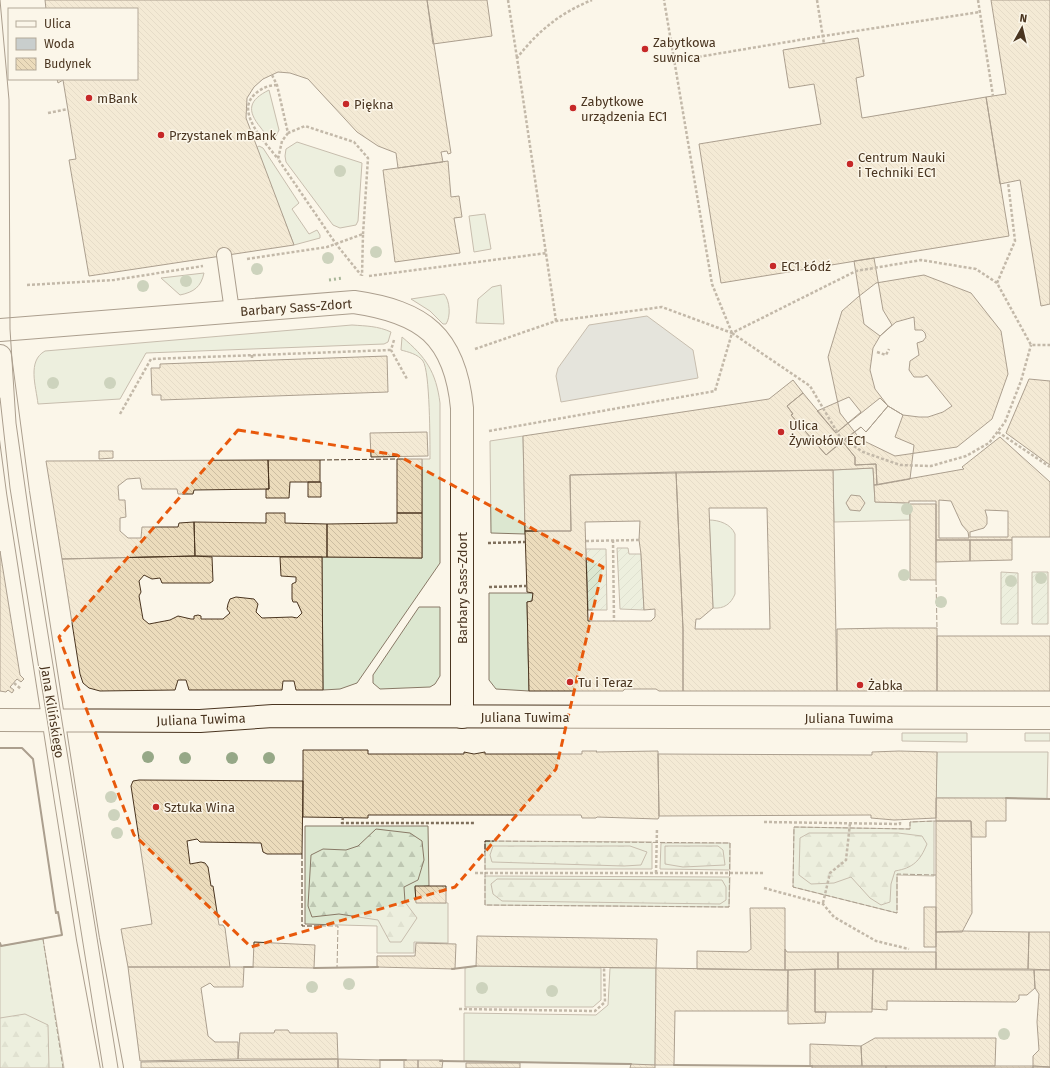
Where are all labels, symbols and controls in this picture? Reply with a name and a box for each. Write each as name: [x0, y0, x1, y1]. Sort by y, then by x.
legend: [8, 8, 138, 80]
north arrow: [1002, 8, 1042, 48]
text: N: [1019, 12, 1028, 26]
text: Ulica: [44, 17, 71, 31]
place label: Zabytkowa suwnica: [653, 35, 716, 65]
text: Woda: [44, 37, 75, 51]
marker: Zabytkowa suwnica: [640, 44, 650, 54]
text: Budynek: [44, 57, 92, 71]
place label: mBank: [97, 91, 138, 106]
marker: mBank: [84, 93, 94, 103]
place label: Zabytkowe urządzenia EC1: [581, 94, 667, 124]
place label: Piękna: [354, 97, 394, 112]
marker: Piękna: [341, 99, 351, 109]
marker: Zabytkowe urządzenia EC1: [568, 103, 578, 113]
place label: Przystanek mBank: [169, 128, 276, 143]
marker: Przystanek mBank: [156, 130, 166, 140]
place label: Centrum Nauki i Techniki EC1: [858, 150, 945, 180]
marker: Centrum Nauki i Techniki EC1: [845, 159, 855, 169]
place label: EC1 Łódź: [781, 259, 831, 274]
marker: EC1 Łódź: [768, 261, 778, 271]
street label: Barbary Sass-Zdort: [240, 296, 353, 319]
place label: Ulica Żywiołów EC1: [789, 418, 866, 448]
marker: Ulica Żywiołów EC1: [776, 427, 786, 437]
street label: Barbary Sass-Zdort: [455, 532, 470, 644]
street label: Jana Kilińskiego: [38, 665, 67, 759]
place label: Tu i Teraz: [578, 675, 633, 690]
marker: Tu i Teraz: [565, 677, 575, 687]
place label: Żabka: [868, 678, 903, 693]
marker: Żabka: [855, 680, 865, 690]
street label: Juliana Tuwima: [156, 710, 246, 729]
street label: Juliana Tuwima: [480, 710, 570, 725]
street label: Juliana Tuwima: [804, 711, 894, 726]
place label: Sztuka Wina: [164, 800, 235, 815]
marker: Sztuka Wina: [151, 802, 161, 812]

